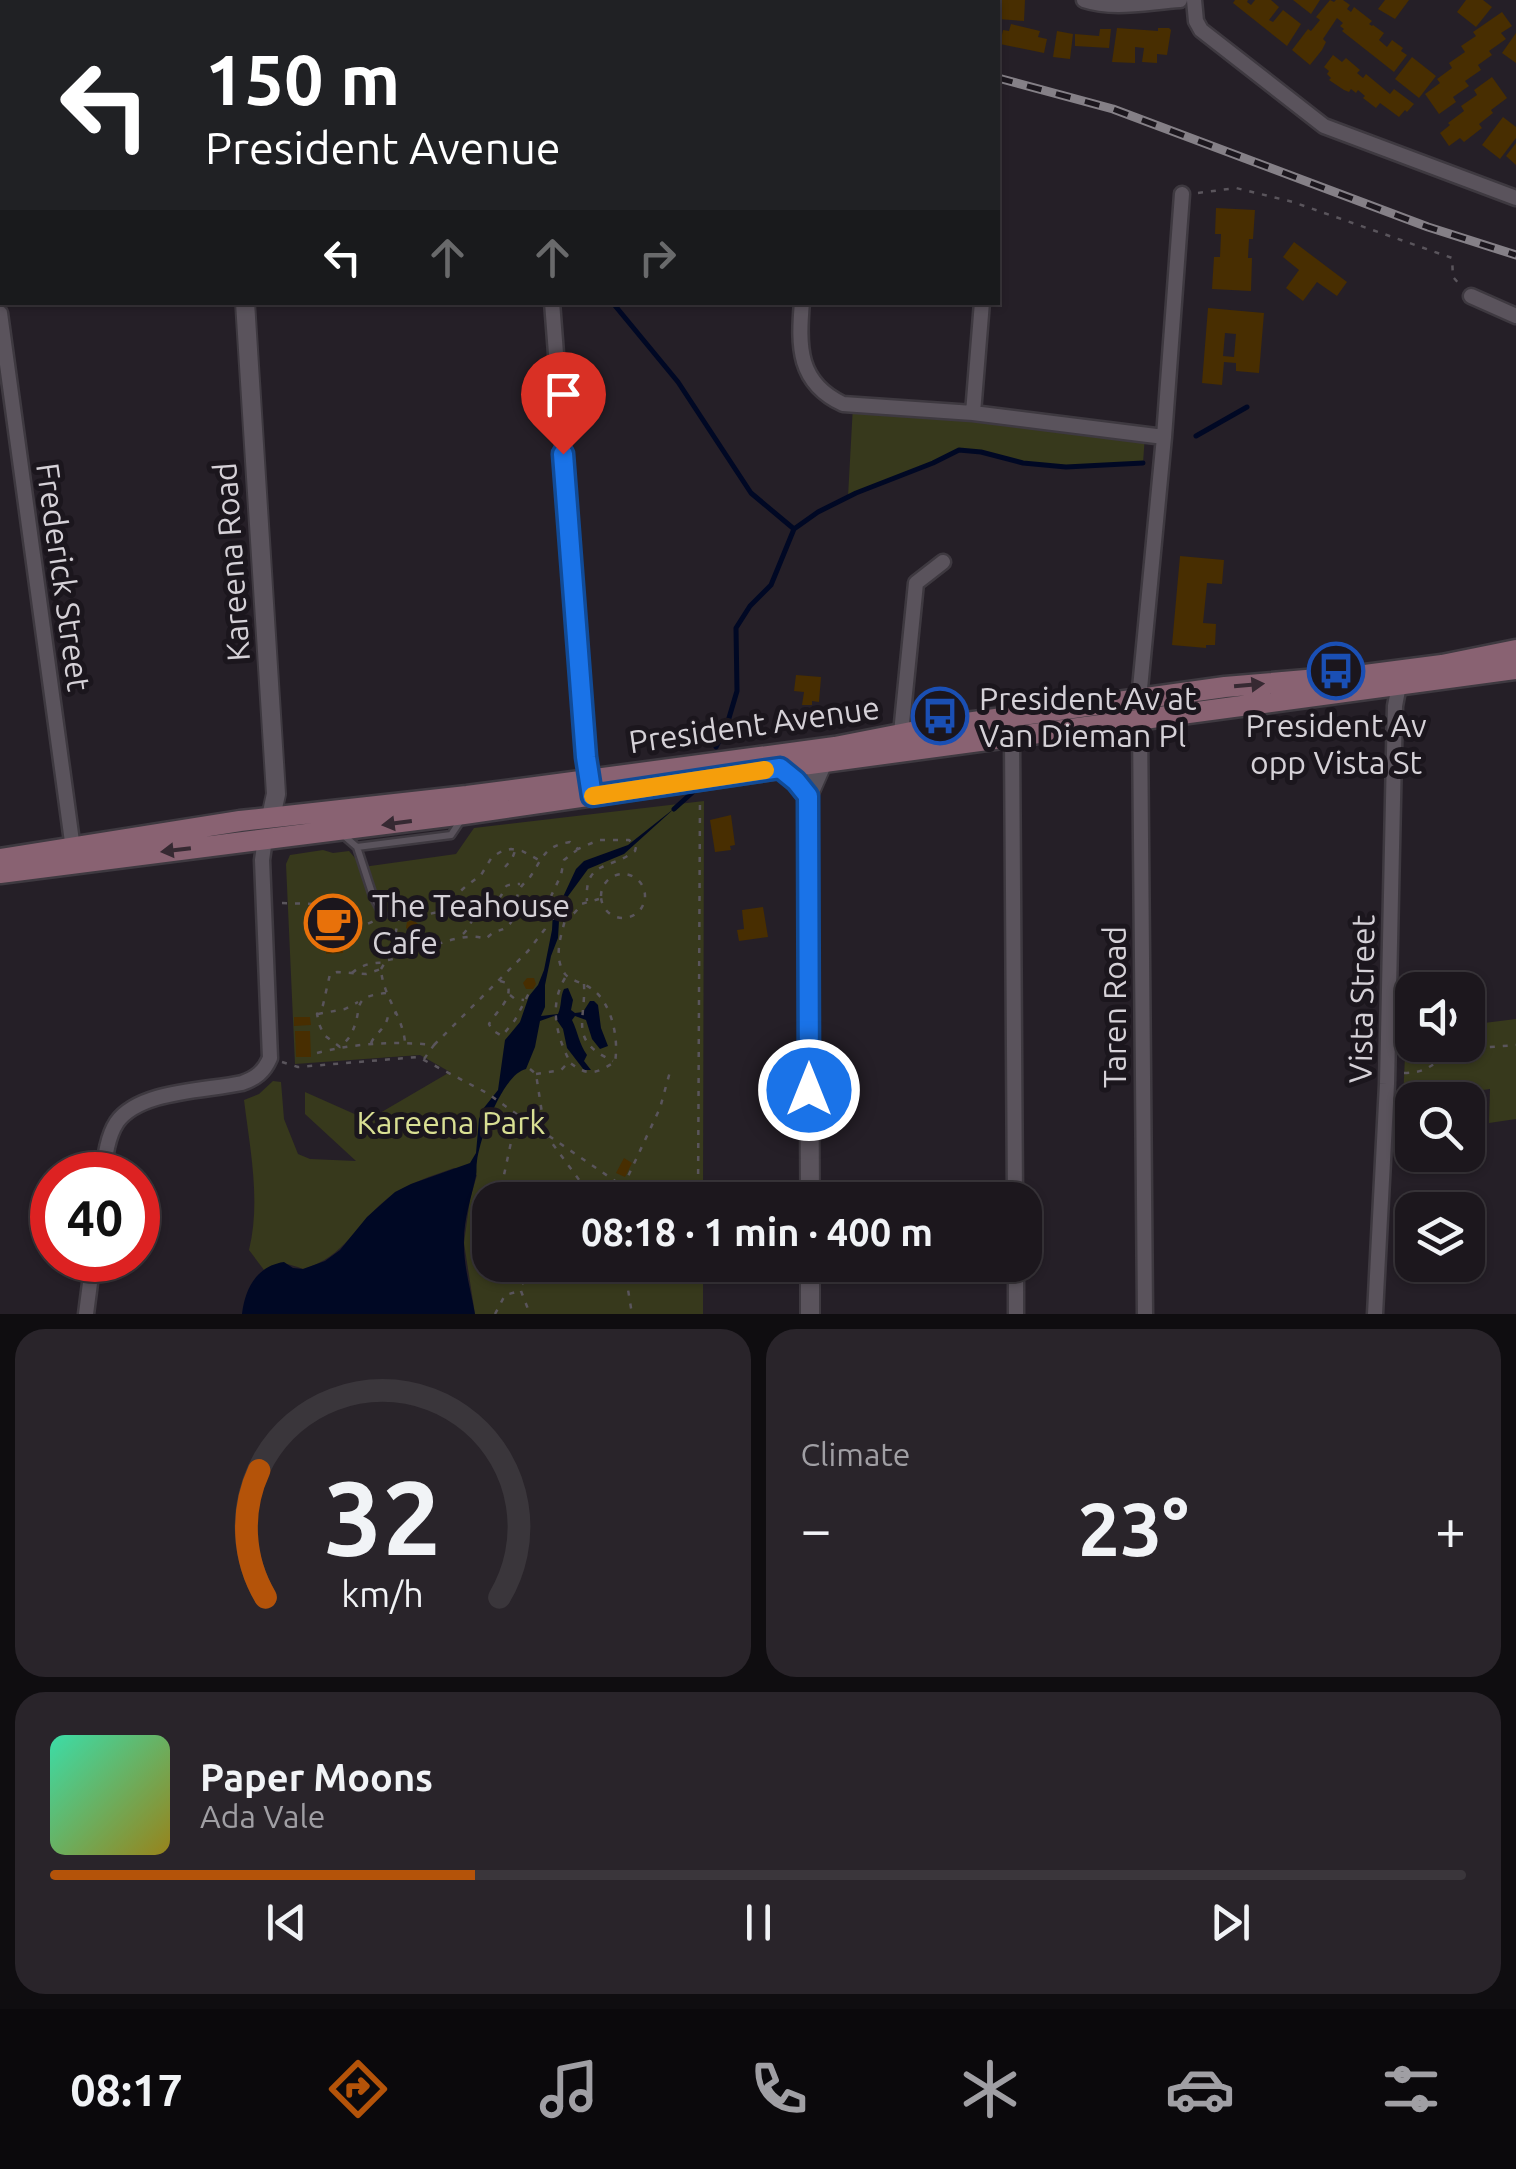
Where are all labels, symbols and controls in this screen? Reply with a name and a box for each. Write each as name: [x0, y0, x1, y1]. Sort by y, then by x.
icon: left: [40, 40, 170, 170]
text: 150 m: [205, 40, 400, 118]
text: President Avenue: [205, 122, 561, 173]
icon: left: [315, 230, 370, 285]
icon: ahead: [420, 230, 475, 285]
icon: ahead: [525, 230, 580, 285]
icon: right: [630, 230, 685, 285]
pin: [521, 352, 606, 455]
icon: arrive: [536, 367, 591, 422]
street label: Frederick Street: [30, 461, 98, 694]
street label: Kareena Road: [206, 461, 256, 663]
bus stop icon: President Av opp Vista St: [1306, 641, 1366, 701]
one-way arrow: [1234, 677, 1266, 693]
place label: President Av at Van Dieman Pl: [979, 680, 1197, 753]
bus stop icon: President Av at Van Dieman Pl: [910, 686, 970, 746]
street label: President Avenue: [626, 689, 882, 759]
place label: President Av opp Vista St: [1245, 707, 1427, 780]
one-way arrow: [381, 816, 412, 832]
one-way arrow: [160, 842, 192, 858]
place label: The Teahouse Cafe: [372, 887, 570, 960]
cafe icon: The Teahouse Cafe: [303, 893, 363, 953]
street label: Vista Street: [1342, 914, 1380, 1084]
street label: Taren Road: [1096, 926, 1132, 1088]
map controls: [1395, 972, 1485, 1282]
button: sound: [1395, 972, 1485, 1062]
position arrow: [757, 1038, 861, 1142]
button: search: [1395, 1082, 1485, 1172]
park label: Kareena Park: [357, 1104, 545, 1140]
speed limit sign: 40: [30, 1152, 160, 1282]
button: layers: [1395, 1192, 1485, 1282]
text: 08:18 · 1 min · 400 m: [581, 1211, 933, 1253]
text: Climate: [801, 1436, 911, 1472]
text: 32: [324, 1458, 441, 1575]
text: 23°: [1078, 1486, 1189, 1570]
text: −: [801, 1498, 832, 1559]
text: +: [1435, 1498, 1466, 1559]
text: km/h: [341, 1574, 424, 1614]
text: Paper Moons: [200, 1756, 433, 1798]
text: Ada Vale: [200, 1798, 326, 1834]
icon: previous: [259, 1895, 314, 1950]
icon: pause: [731, 1895, 786, 1950]
icon: next: [1203, 1895, 1258, 1950]
icon: directions: [323, 2054, 393, 2124]
icon: music: [534, 2054, 604, 2124]
icon: phone: [744, 2054, 814, 2124]
icon: climate: [955, 2054, 1025, 2124]
icon: car: [1165, 2054, 1235, 2124]
icon: filters: [1376, 2054, 1446, 2124]
text: 08:17: [70, 2064, 183, 2115]

